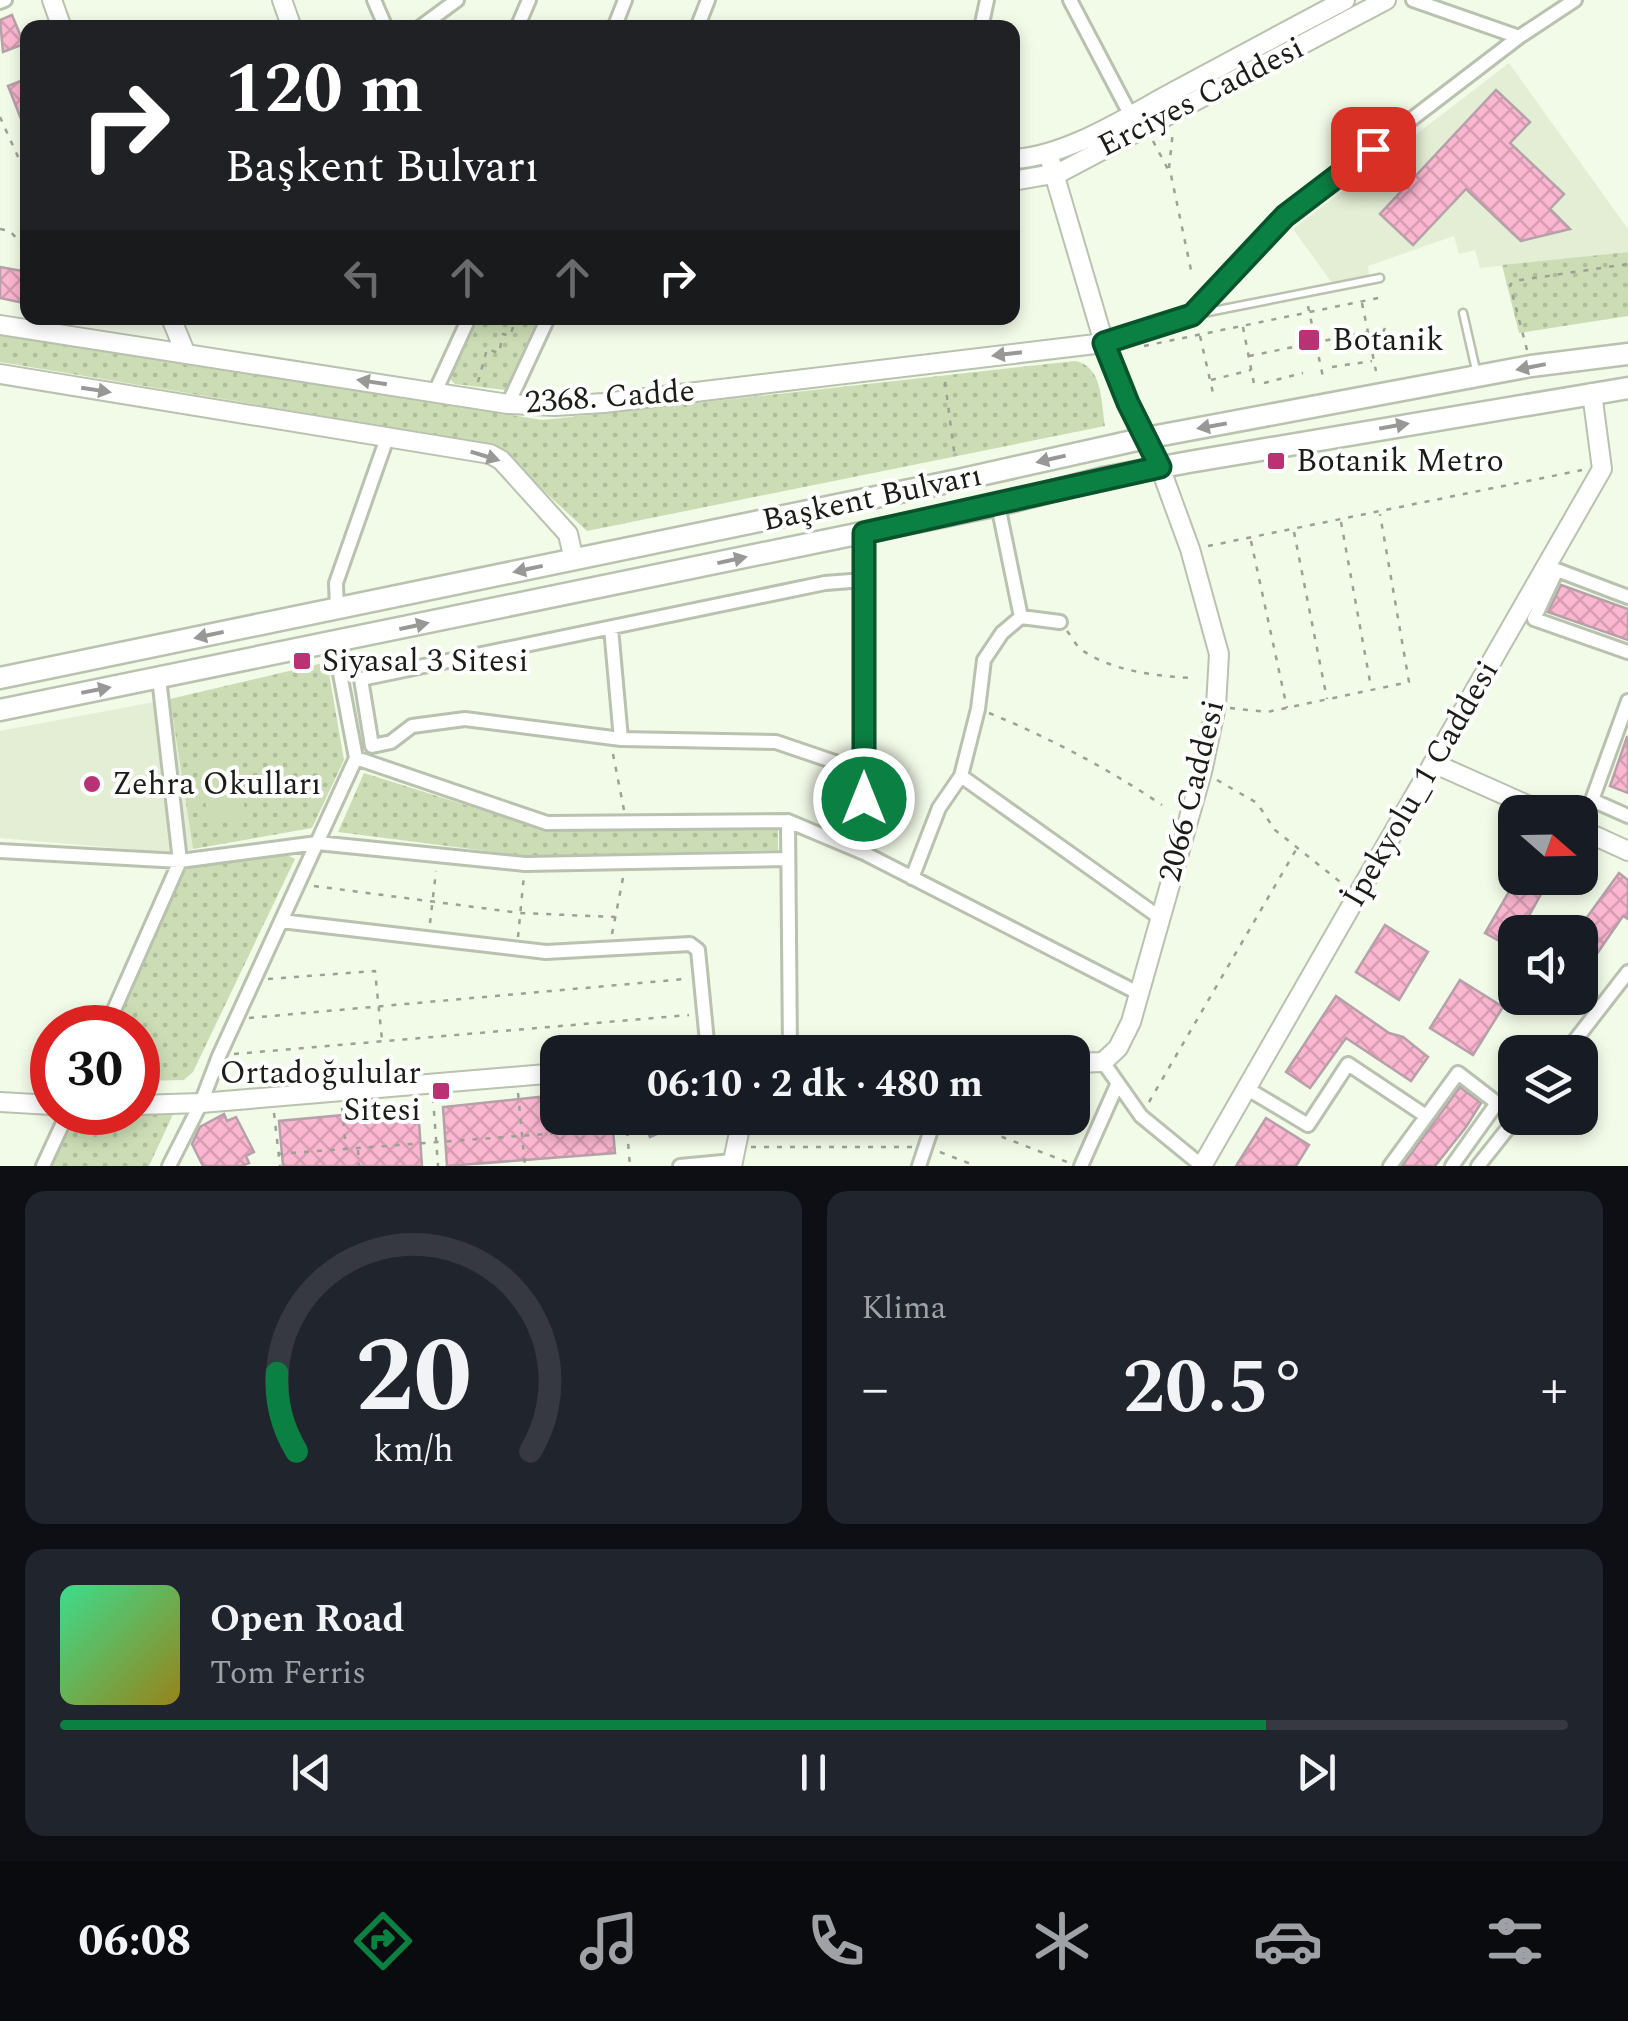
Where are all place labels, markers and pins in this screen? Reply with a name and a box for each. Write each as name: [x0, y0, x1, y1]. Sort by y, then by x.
pin: [1331, 107, 1416, 192]
place label: Botanik: [1332, 316, 1444, 365]
marker: Botanik: [1296, 327, 1322, 353]
place label: Botanik Metro: [1296, 437, 1504, 486]
marker: Botanik Metro: [1265, 450, 1287, 472]
place label: Siyasal 3 Sitesi: [322, 637, 528, 686]
marker: Siyasal 3 Sitesi: [291, 650, 313, 672]
place label: Zehra Okulları: [112, 760, 321, 809]
marker: Zehra Okulları: [81, 773, 103, 795]
place label: Ortadoğulular Sitesi: [220, 1049, 421, 1135]
marker: Ortadoğulular Sitesi: [430, 1080, 452, 1102]

